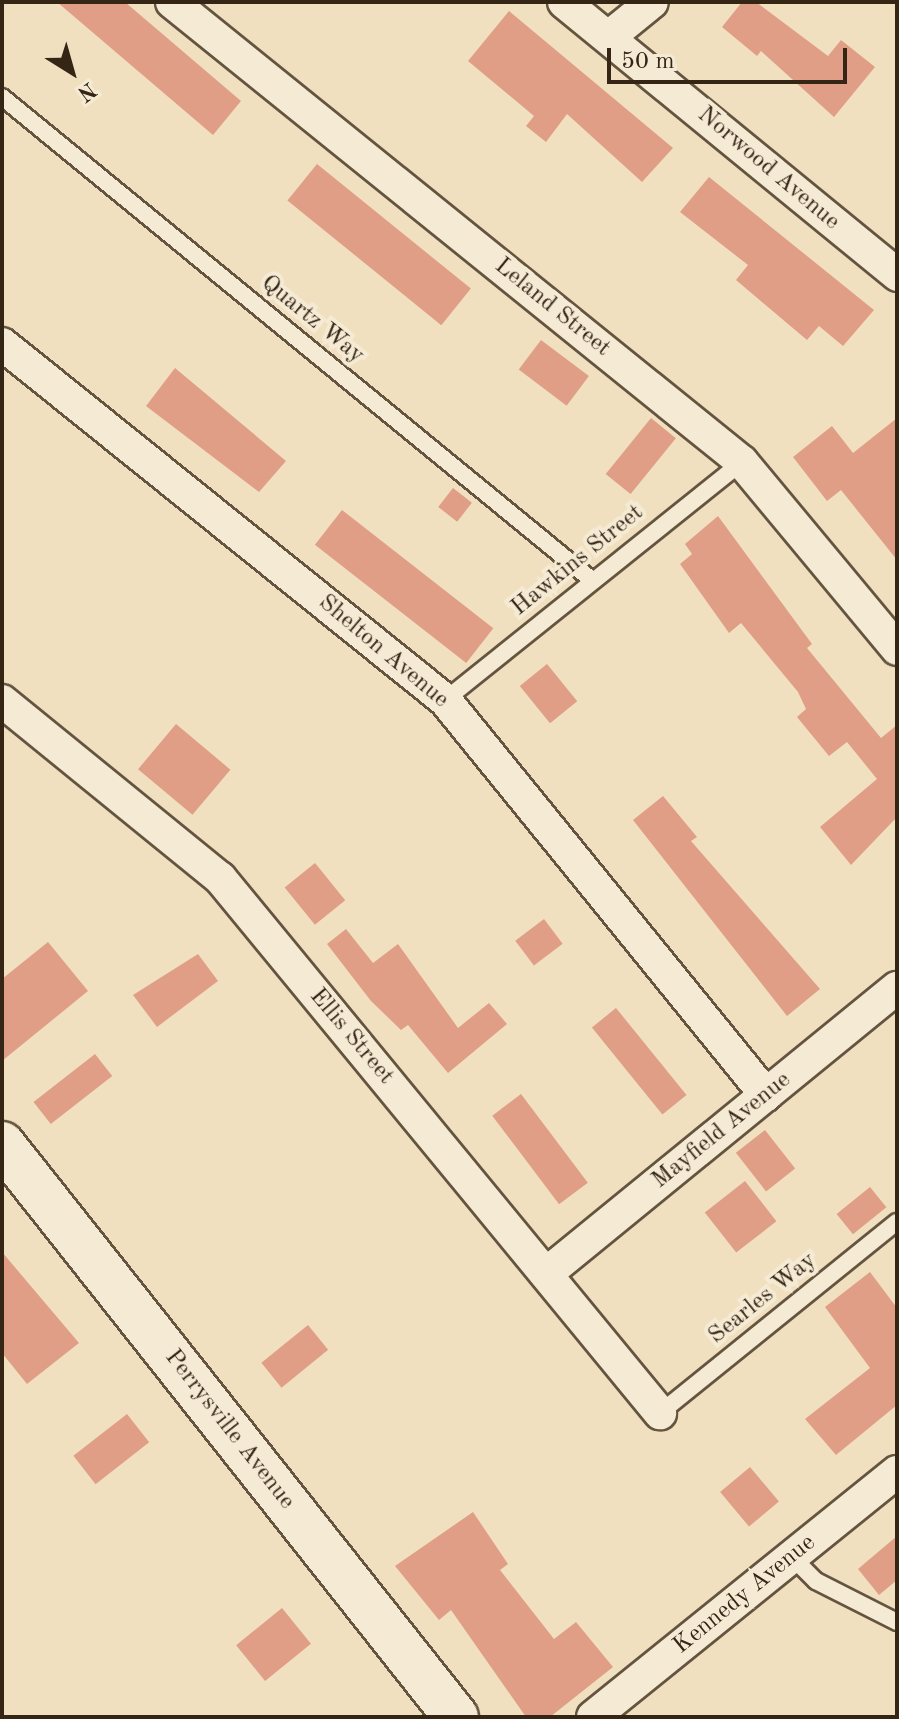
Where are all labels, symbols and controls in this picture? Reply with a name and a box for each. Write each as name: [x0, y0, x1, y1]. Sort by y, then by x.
north arrow: [32, 32, 112, 112]
scale bar: [611, 32, 851, 82]
text: 50 m: [621, 50, 675, 74]
text: N: [73, 77, 100, 105]
street label: Norwood Avenue: [691, 101, 845, 237]
street label: Leland Street: [488, 252, 616, 364]
street label: Quartz Way: [254, 270, 370, 370]
street label: Hawkins Street: [506, 499, 650, 623]
street label: Shelton Avenue: [312, 589, 454, 715]
street label: Ellis Street: [302, 983, 400, 1091]
street label: Mayfield Avenue: [647, 1066, 797, 1196]
street label: Searles Way: [703, 1247, 823, 1351]
street label: Perrysville Avenue: [158, 1344, 300, 1516]
street label: Kennedy Avenue: [668, 1529, 822, 1661]

